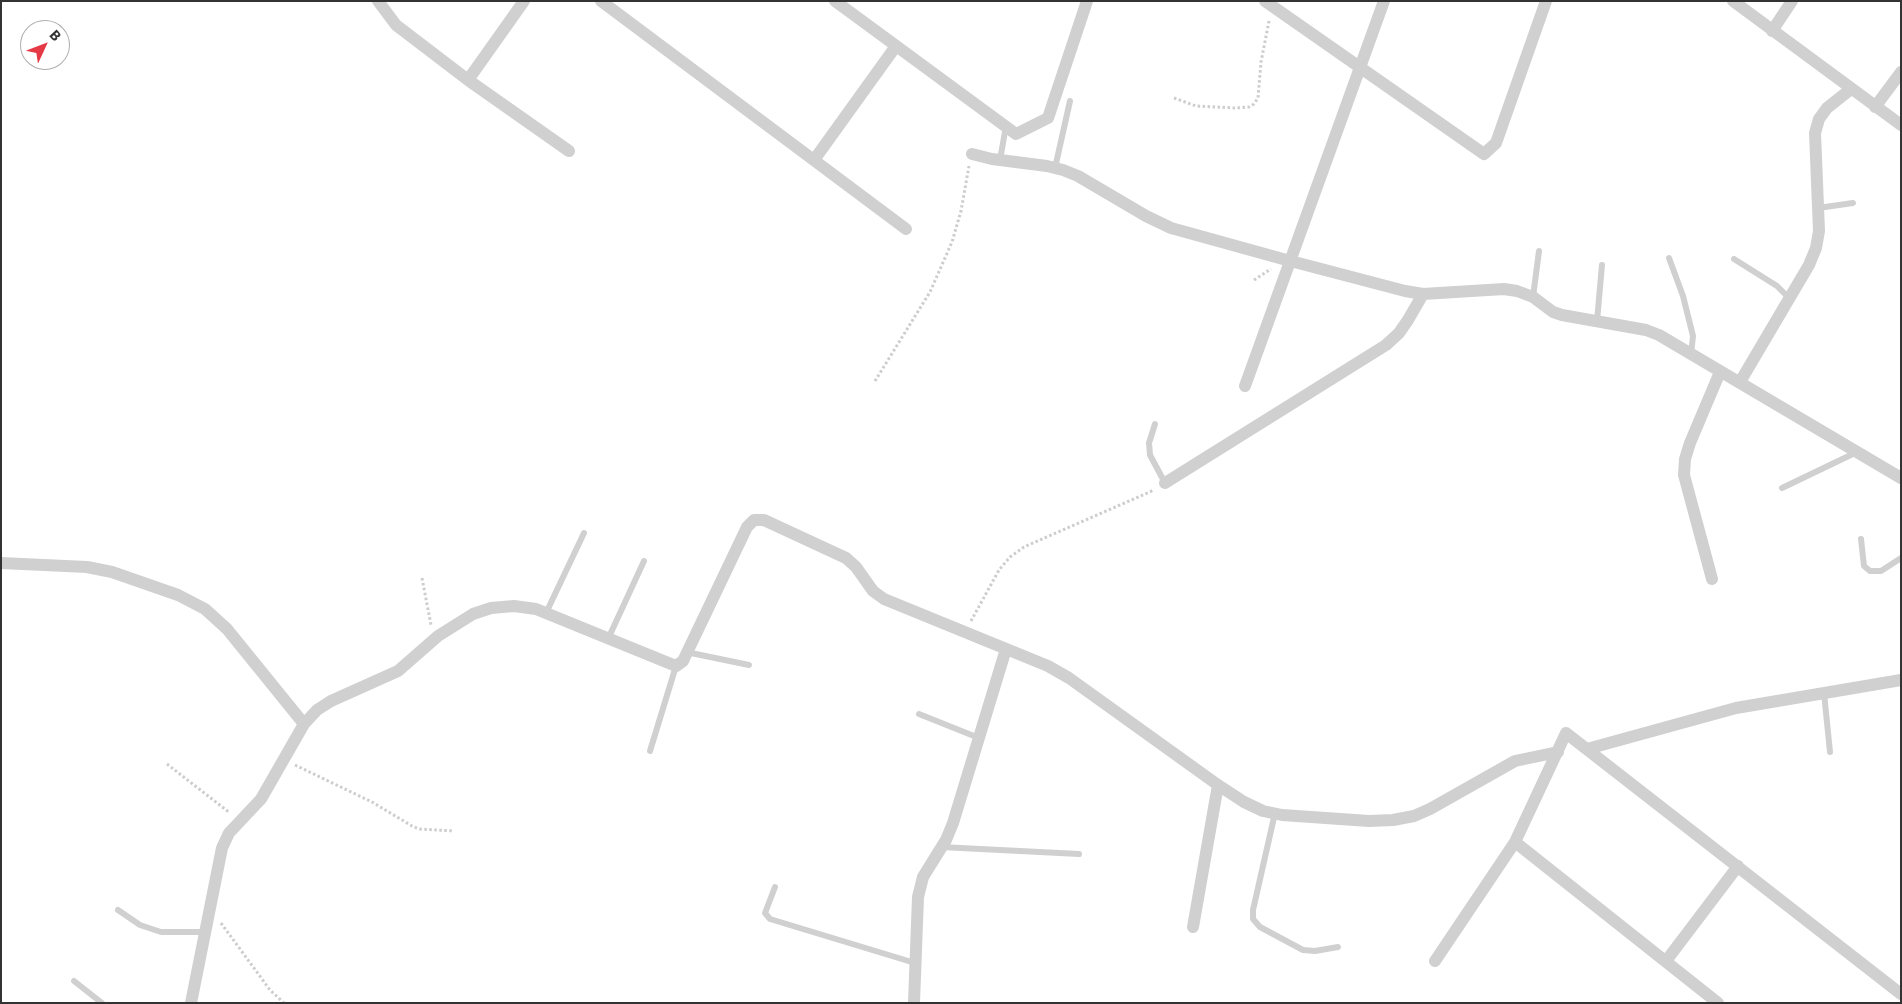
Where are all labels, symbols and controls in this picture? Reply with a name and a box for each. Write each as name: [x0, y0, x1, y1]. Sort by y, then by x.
north arrow: [20, 20, 70, 70]
text: B: [45, 25, 66, 45]

